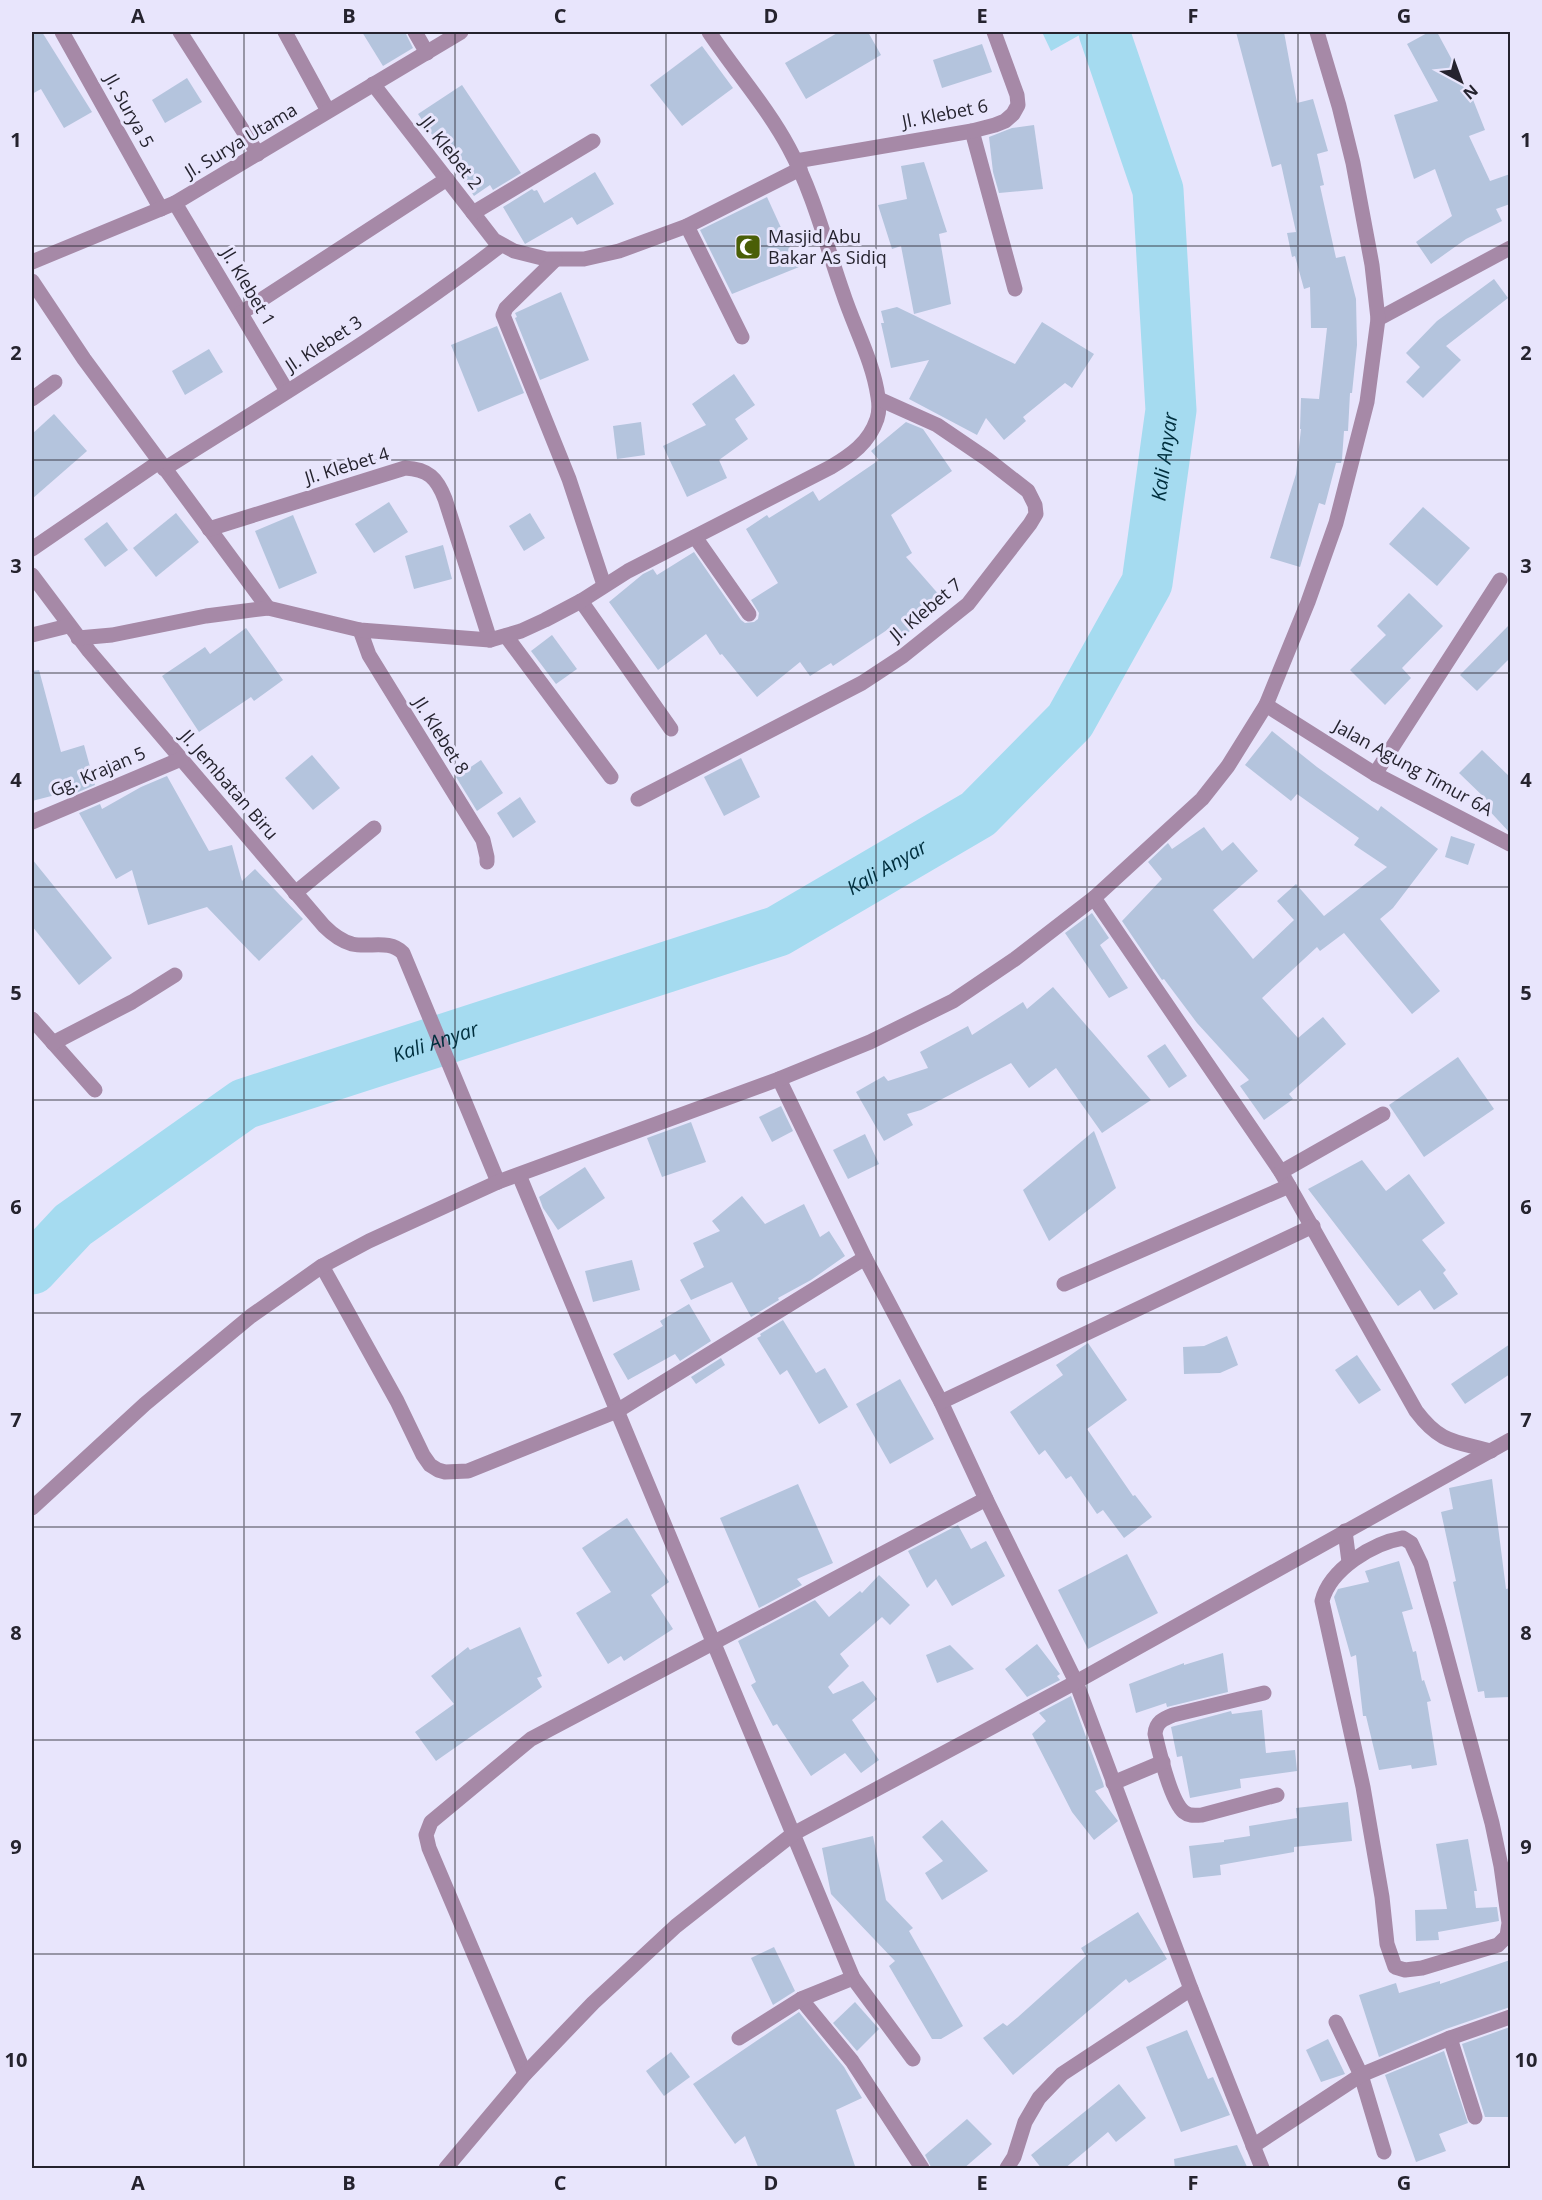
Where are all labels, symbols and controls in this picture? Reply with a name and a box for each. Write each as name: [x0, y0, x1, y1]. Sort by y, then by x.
text: A: [131, 2, 145, 29]
text: B: [342, 2, 356, 29]
text: C: [554, 2, 567, 29]
text: D: [764, 2, 778, 29]
text: E: [976, 2, 988, 29]
text: F: [1188, 2, 1198, 29]
text: G: [1397, 2, 1411, 29]
north arrow: [1431, 51, 1491, 111]
street label: Jl. Surya 5: [99, 68, 160, 152]
text: N: [1459, 80, 1483, 105]
street label: Jl. Klebet 6: [898, 93, 990, 133]
street label: Jl. Surya Utama: [178, 97, 301, 184]
street label: Jl. Klebet 2: [414, 109, 488, 194]
text: 1: [10, 126, 22, 153]
text: 1: [1520, 126, 1532, 153]
place label: Masjid Abu Bakar As Sidiq: [768, 224, 887, 269]
mosque icon: Masjid Abu Bakar As Sidiq: [733, 232, 763, 262]
street label: Jl. Klebet 1: [215, 241, 282, 330]
street label: Jl. Klebet 3: [279, 309, 366, 378]
text: 2: [10, 339, 22, 366]
text: 2: [1520, 339, 1532, 366]
water label: Kali Anyar: [1145, 410, 1184, 503]
street label: Jl. Klebet 4: [300, 441, 392, 490]
text: 3: [10, 552, 22, 579]
text: 3: [1520, 552, 1532, 579]
street label: Jl. Klebet 7: [883, 572, 966, 648]
street label: Jl. Klebet 8: [408, 691, 475, 779]
street label: Jalan Agung Timur 6A: [1328, 712, 1498, 821]
street label: Jl. Jembatan Biru: [174, 723, 284, 844]
street label: Gg. Krajan 5: [46, 740, 149, 802]
text: 4: [10, 766, 22, 793]
text: 4: [1520, 766, 1532, 793]
water label: Kali Anyar: [841, 832, 933, 901]
text: 5: [10, 979, 22, 1006]
text: 5: [1520, 979, 1532, 1006]
water label: Kali Anyar: [389, 1015, 483, 1068]
text: 6: [10, 1193, 22, 1220]
text: 6: [1520, 1193, 1532, 1220]
text: 7: [10, 1406, 22, 1433]
text: 7: [1520, 1406, 1532, 1433]
text: 8: [10, 1619, 22, 1646]
text: 8: [1520, 1619, 1532, 1646]
text: 9: [10, 1833, 22, 1860]
text: 9: [1520, 1833, 1532, 1860]
text: 10: [5, 2046, 27, 2073]
text: 10: [1515, 2046, 1537, 2073]
text: A: [131, 2169, 145, 2196]
text: B: [342, 2169, 356, 2196]
text: C: [554, 2169, 567, 2196]
text: D: [764, 2169, 778, 2196]
text: E: [976, 2169, 988, 2196]
text: F: [1188, 2169, 1198, 2196]
text: G: [1397, 2169, 1411, 2196]

